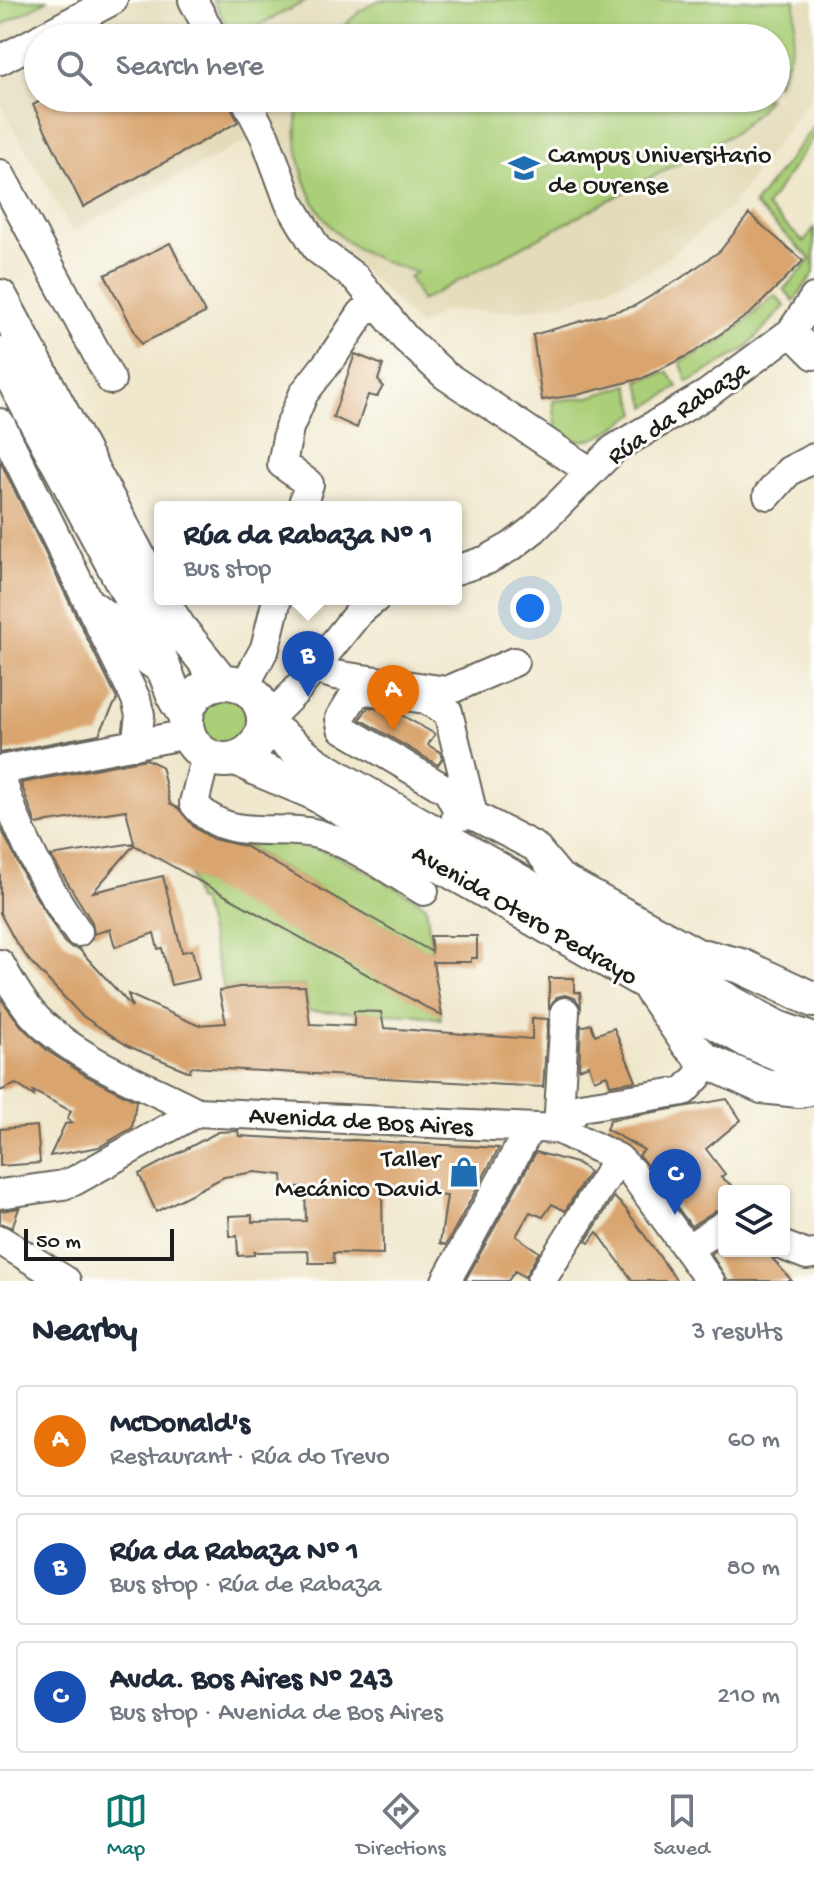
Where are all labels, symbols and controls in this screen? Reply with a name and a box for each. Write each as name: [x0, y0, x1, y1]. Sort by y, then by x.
search box: [24, 24, 790, 112]
icon: search: [52, 46, 96, 90]
text: Search here: [116, 51, 264, 86]
place label: Campus Universitario de Ourense: [548, 142, 771, 203]
school or university icon: Campus Universitario de Ourense: [507, 151, 541, 185]
street label: Rúa da Rabaza: [603, 355, 758, 474]
popup: [154, 501, 462, 605]
text: Rúa da Rabaza Nº 1: [184, 520, 432, 555]
text: Bus stop: [184, 555, 271, 586]
your location: [510, 588, 550, 628]
pin: B: [282, 631, 334, 697]
pin: A: [367, 665, 419, 731]
street label: Avenida Otero Pedrayo: [405, 840, 642, 994]
street label: Avenida de Bos Aires: [248, 1102, 475, 1145]
place label: Taller Mecánico David: [275, 1146, 443, 1207]
pin: C: [649, 1149, 701, 1215]
shop icon: Taller Mecánico David: [447, 1155, 481, 1189]
map controls: [718, 1185, 790, 1257]
button: layers: [718, 1185, 790, 1257]
scale bar: [24, 1225, 174, 1261]
text: 50 m: [36, 1230, 81, 1256]
text: Nearby: [32, 1313, 137, 1353]
text: 3 results: [692, 1318, 782, 1349]
text: McDonald's: [110, 1408, 250, 1443]
text: A: [52, 1426, 68, 1457]
text: 60 m: [727, 1426, 780, 1457]
text: Restaurant · Rúa do Trevo: [110, 1443, 390, 1474]
text: Rúa da Rabaza Nº 1: [110, 1536, 359, 1571]
text: B: [53, 1554, 67, 1585]
text: 80 m: [726, 1554, 780, 1585]
text: Bus stop · Rúa de Rabaza: [110, 1571, 382, 1602]
text: Avda. Bos Aires Nº 243: [110, 1664, 393, 1699]
text: C: [53, 1682, 67, 1713]
text: 210 m: [717, 1682, 780, 1713]
text: Bus stop · Avenida de Bos Aires: [110, 1699, 443, 1730]
tab: Map: [104, 1789, 148, 1863]
tab: Directions: [356, 1789, 446, 1863]
tab: Saved: [654, 1789, 710, 1863]

